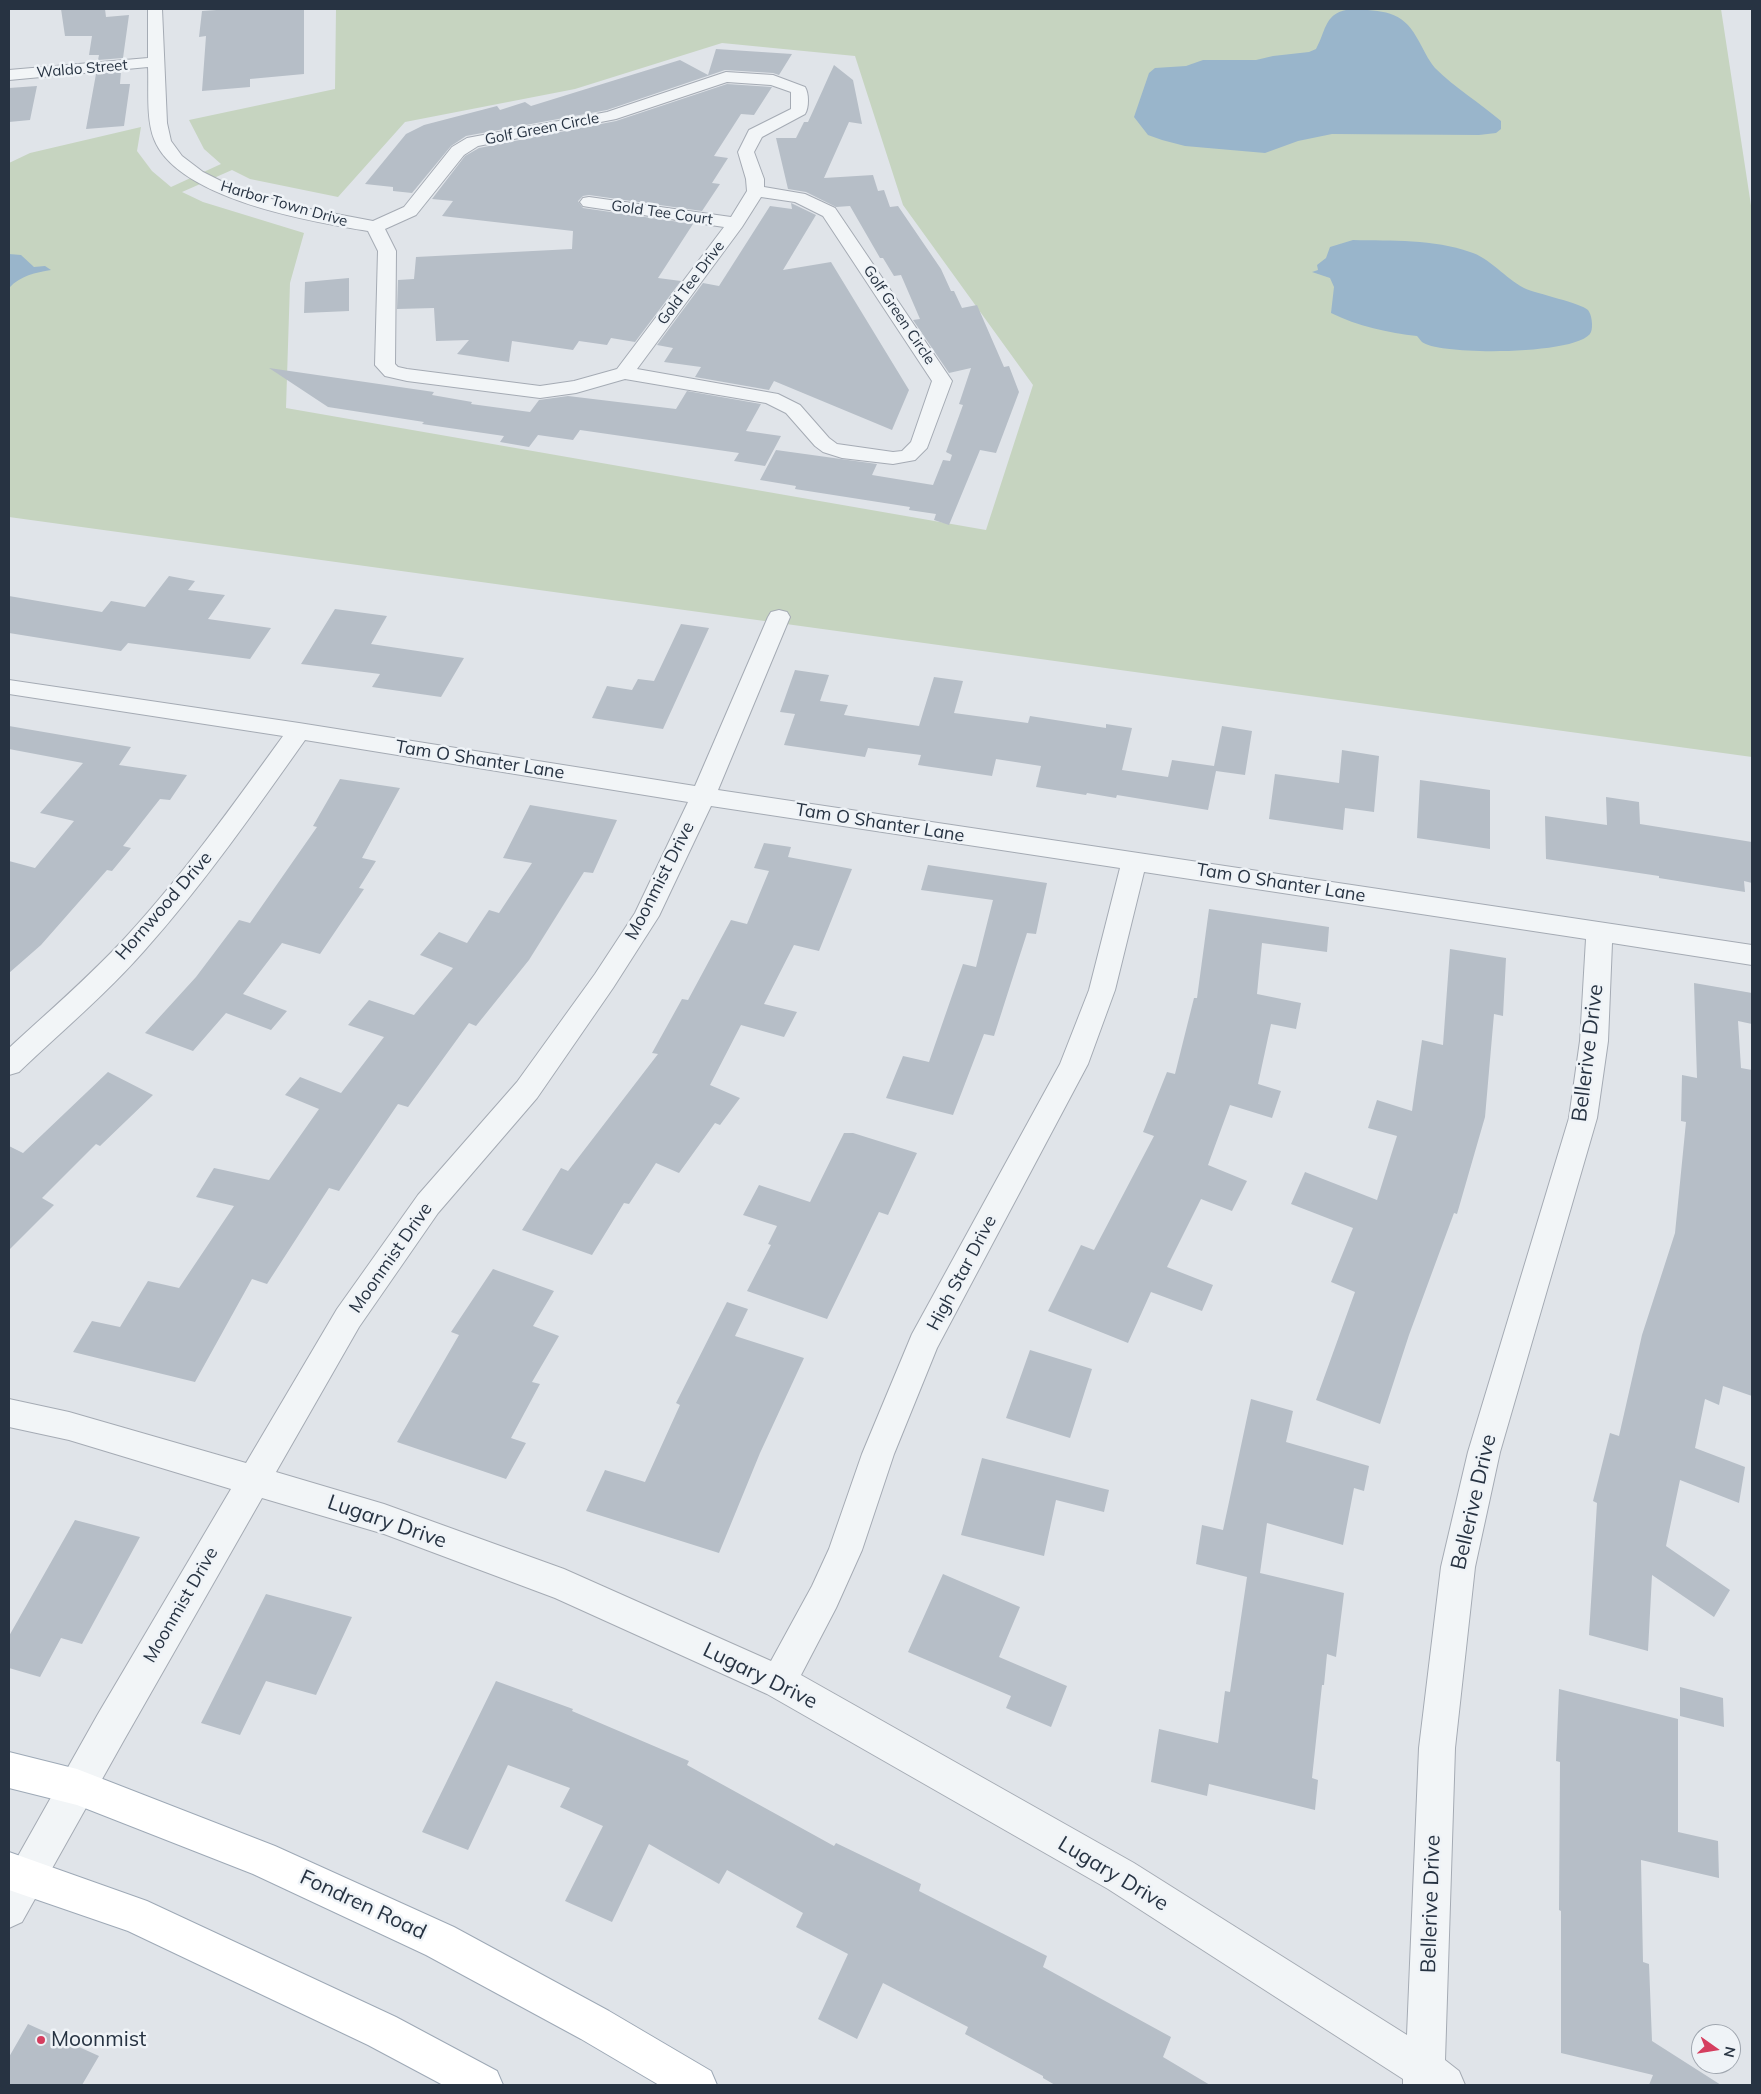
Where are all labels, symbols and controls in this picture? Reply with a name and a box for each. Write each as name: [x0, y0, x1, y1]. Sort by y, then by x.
street label: Waldo Street: [36, 56, 128, 82]
street label: Golf Green Circle: [483, 109, 601, 149]
street label: Harbor Town Drive: [218, 177, 350, 231]
street label: Gold Tee Court: [610, 197, 714, 229]
street label: Gold Tee Drive: [654, 237, 728, 329]
street label: Golf Green Circle: [859, 262, 939, 368]
street label: Tam O Shanter Lane: [394, 736, 566, 784]
street label: Tam O Shanter Lane: [794, 799, 966, 847]
street label: Moonmist Drive: [621, 818, 699, 944]
street label: Hornwood Drive: [111, 848, 217, 964]
street label: Tam O Shanter Lane: [1195, 859, 1367, 907]
street label: Bellerive Drive: [1567, 983, 1609, 1123]
street label: Moonmist Drive: [345, 1199, 437, 1317]
street label: High Star Drive: [923, 1212, 1001, 1334]
street label: Bellerive Drive: [1446, 1432, 1502, 1572]
street label: Lugary Drive: [324, 1490, 450, 1554]
street label: Moonmist Drive: [139, 1543, 223, 1667]
street label: Lugary Drive: [699, 1637, 821, 1715]
street label: Lugary Drive: [1053, 1831, 1173, 1917]
street label: Bellerive Drive: [1416, 1834, 1446, 1974]
street label: Fondren Road: [296, 1865, 430, 1945]
north arrow: [1691, 2024, 1741, 2074]
place label: Moonmist: [51, 2027, 146, 2053]
marker: Moonmist: [35, 2034, 47, 2046]
text: N: [1720, 2045, 1740, 2059]

